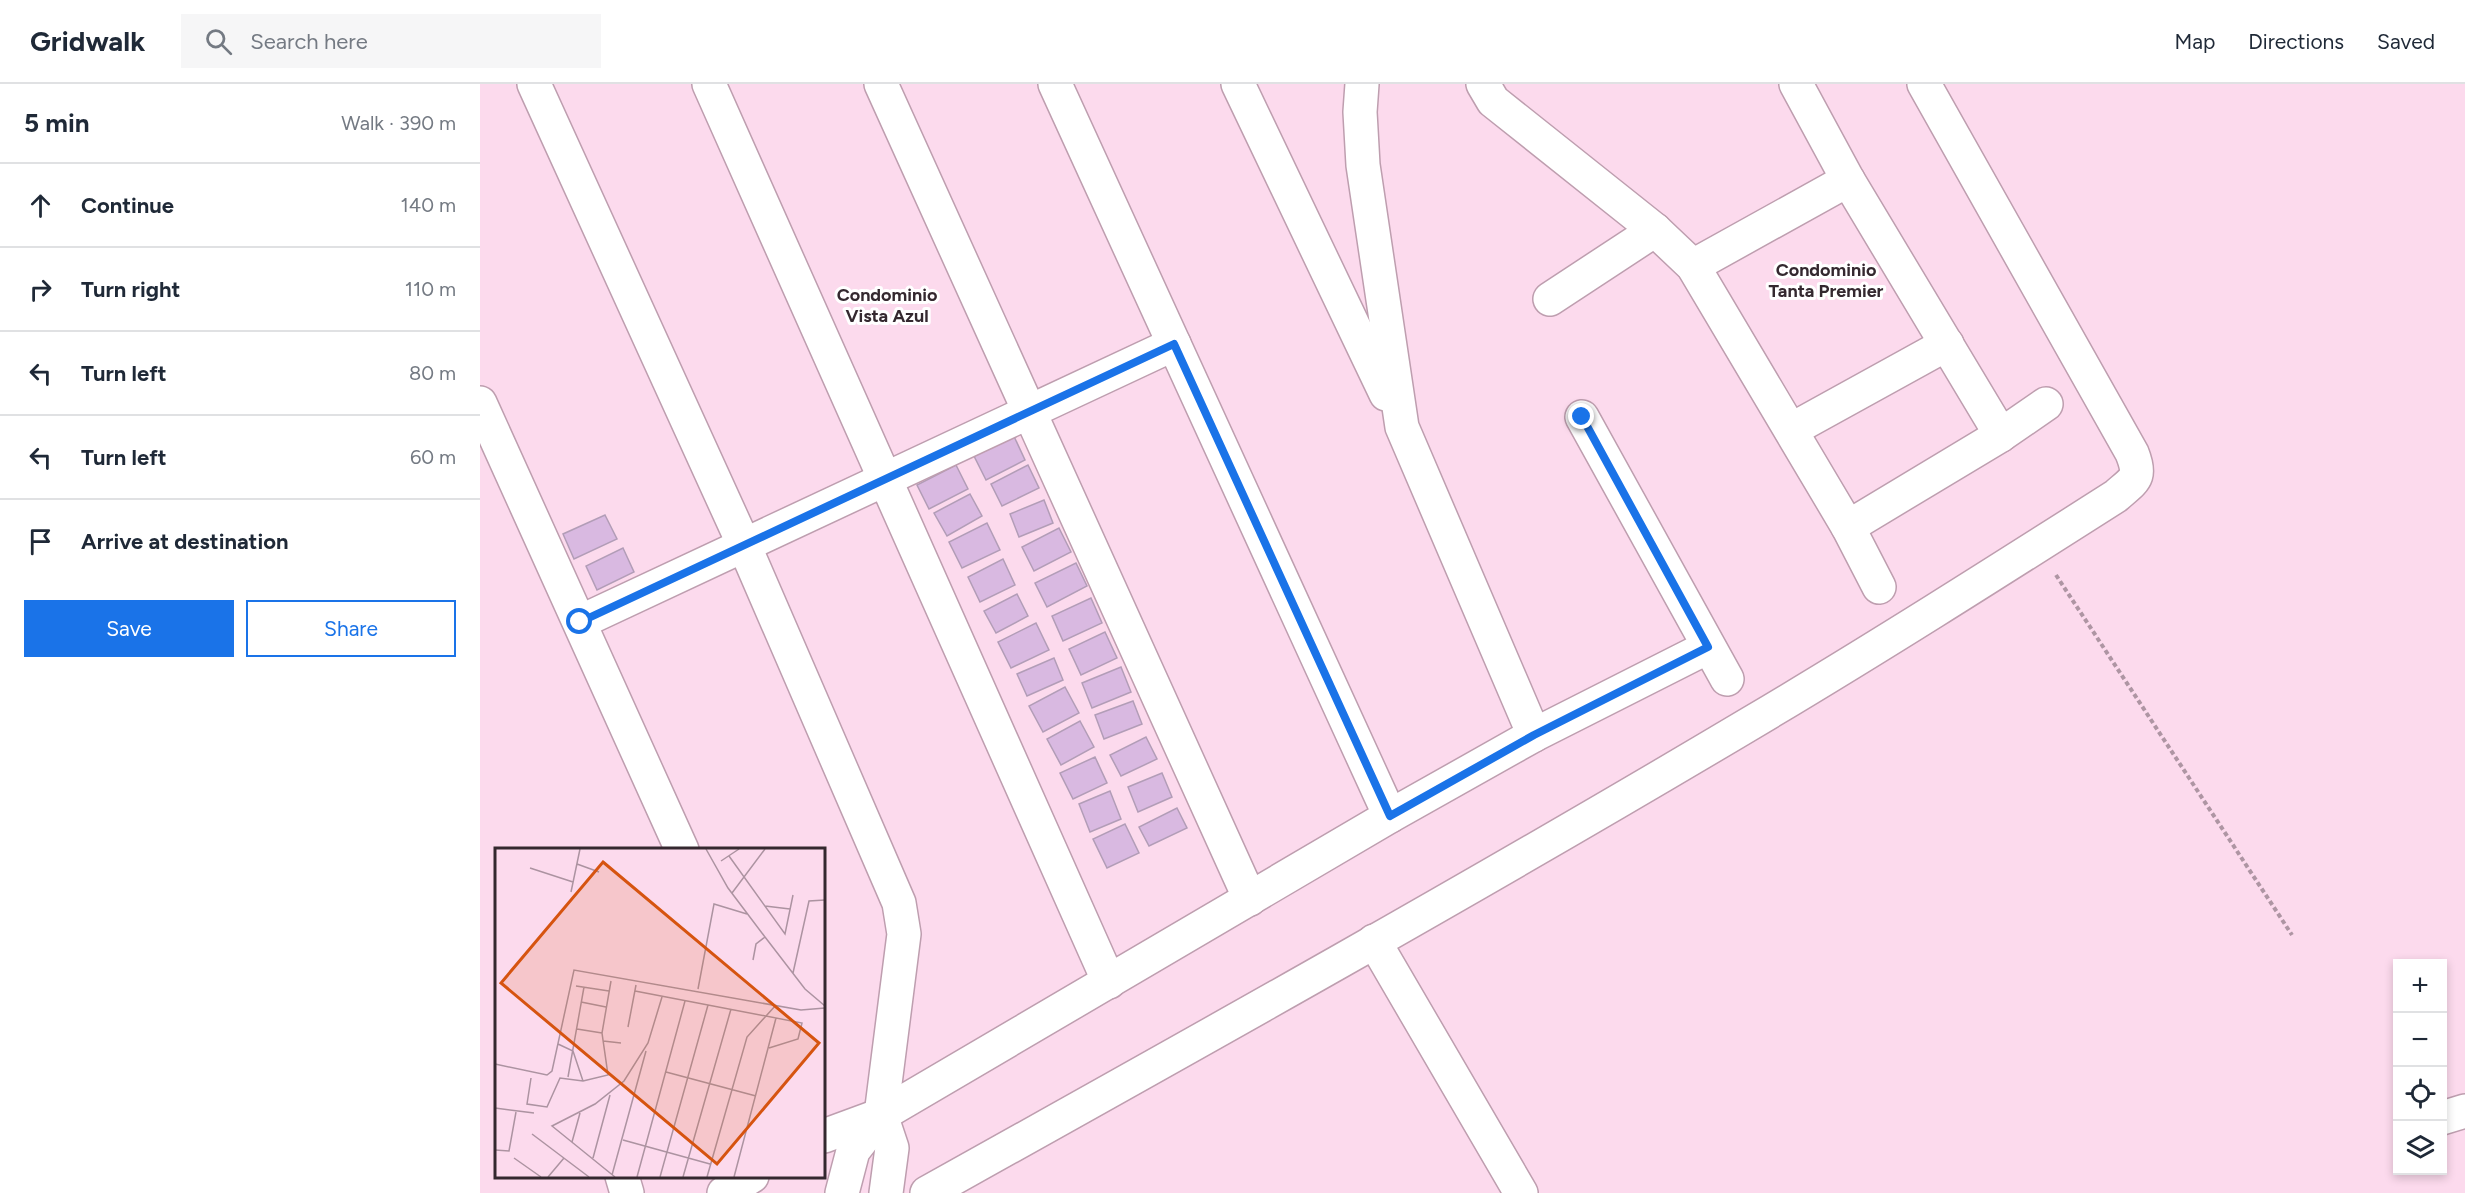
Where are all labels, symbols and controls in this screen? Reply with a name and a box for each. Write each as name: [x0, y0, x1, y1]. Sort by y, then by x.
search box: [181, 14, 601, 68]
text: Gridwalk: [30, 24, 145, 58]
icon: search: [202, 25, 235, 58]
text: Search here: [250, 28, 368, 55]
text: Map: [2174, 29, 2215, 54]
text: Directions: [2248, 29, 2344, 54]
text: Saved: [2377, 29, 2435, 54]
text: 5 min: [24, 107, 90, 139]
text: Walk · 390 m: [341, 111, 456, 135]
icon: ahead: [24, 189, 57, 222]
text: Continue: [81, 192, 174, 219]
text: 140 m: [401, 193, 456, 217]
district label: Condominio Tanta Premier: [1769, 259, 1884, 302]
icon: right: [24, 273, 57, 306]
text: Turn right: [81, 276, 180, 303]
text: 110 m: [405, 277, 456, 301]
district label: Condominio Vista Azul: [837, 284, 937, 327]
icon: left: [24, 357, 57, 390]
text: Turn left: [81, 360, 167, 387]
text: 80 m: [409, 361, 456, 385]
route end: [1568, 403, 1594, 429]
icon: left: [24, 441, 57, 474]
text: Turn left: [81, 444, 167, 471]
text: 60 m: [410, 445, 456, 469]
icon: arrive: [24, 525, 57, 558]
text: Arrive at destination: [81, 528, 289, 555]
button: Save: [24, 600, 234, 657]
button: Share: [246, 600, 456, 657]
route start: [566, 608, 592, 634]
inset map: [495, 848, 825, 1178]
map controls: [2393, 959, 2447, 1175]
button: +: [2393, 959, 2447, 1013]
button: −: [2393, 1013, 2447, 1067]
button: locate: [2393, 1067, 2447, 1121]
button: layers: [2393, 1121, 2447, 1175]

